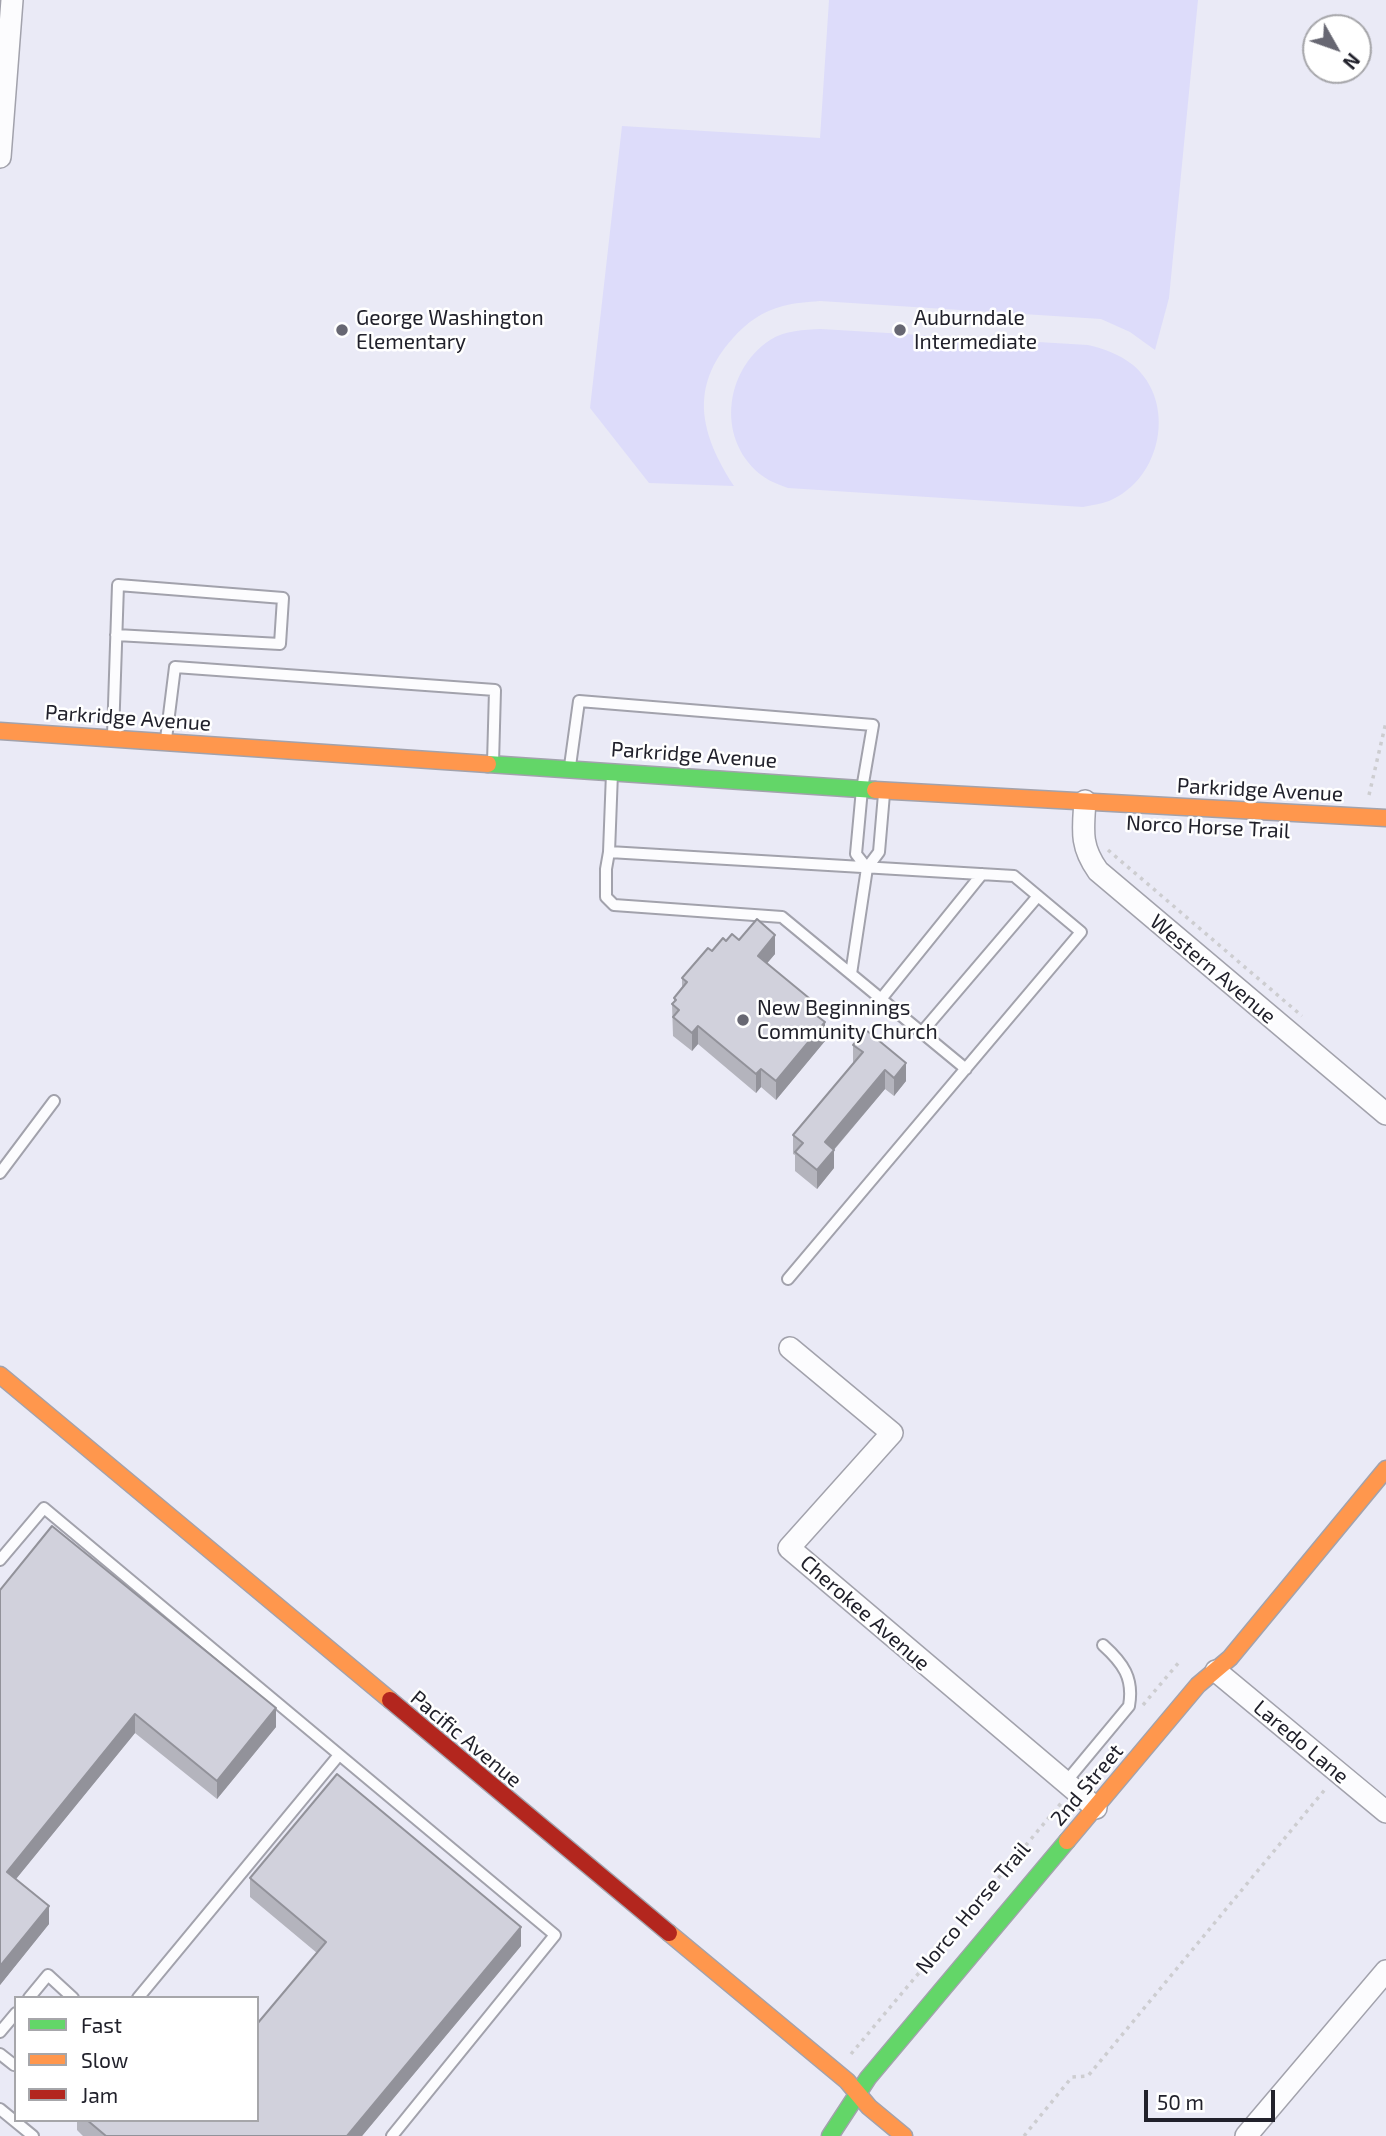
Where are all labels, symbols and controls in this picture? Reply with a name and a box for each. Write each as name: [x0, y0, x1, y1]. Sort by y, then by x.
north arrow: [1302, 14, 1372, 84]
text: N: [1339, 49, 1365, 74]
place label: George Washington Elementary: [356, 305, 544, 355]
place label: Auburndale Intermediate: [914, 305, 1037, 355]
marker: George Washington Elementary: [334, 322, 350, 338]
marker: Auburndale Intermediate: [892, 322, 908, 338]
street label: Parkridge Avenue: [44, 700, 212, 736]
street label: Parkridge Avenue: [610, 737, 778, 773]
street label: Parkridge Avenue: [1176, 773, 1344, 807]
street label: Norco Horse Trail: [1125, 810, 1291, 844]
street label: Western Avenue: [1145, 909, 1281, 1029]
place label: New Beginnings Community Church: [757, 995, 938, 1045]
marker: New Beginnings Community Church: [735, 1012, 751, 1028]
street label: Cherokee Avenue: [795, 1550, 935, 1676]
street label: Pacific Avenue: [405, 1685, 527, 1793]
street label: Laredo Lane: [1248, 1695, 1354, 1789]
street label: 2nd Street: [1046, 1739, 1128, 1831]
street label: Norco Horse Trail: [911, 1837, 1035, 1979]
legend: [14, 1996, 259, 2122]
text: Fast: [81, 2012, 122, 2037]
text: Slow: [81, 2047, 128, 2072]
scale bar: [1148, 2076, 1279, 2120]
text: Jam: [81, 2082, 118, 2107]
text: 50 m: [1157, 2089, 1204, 2114]

